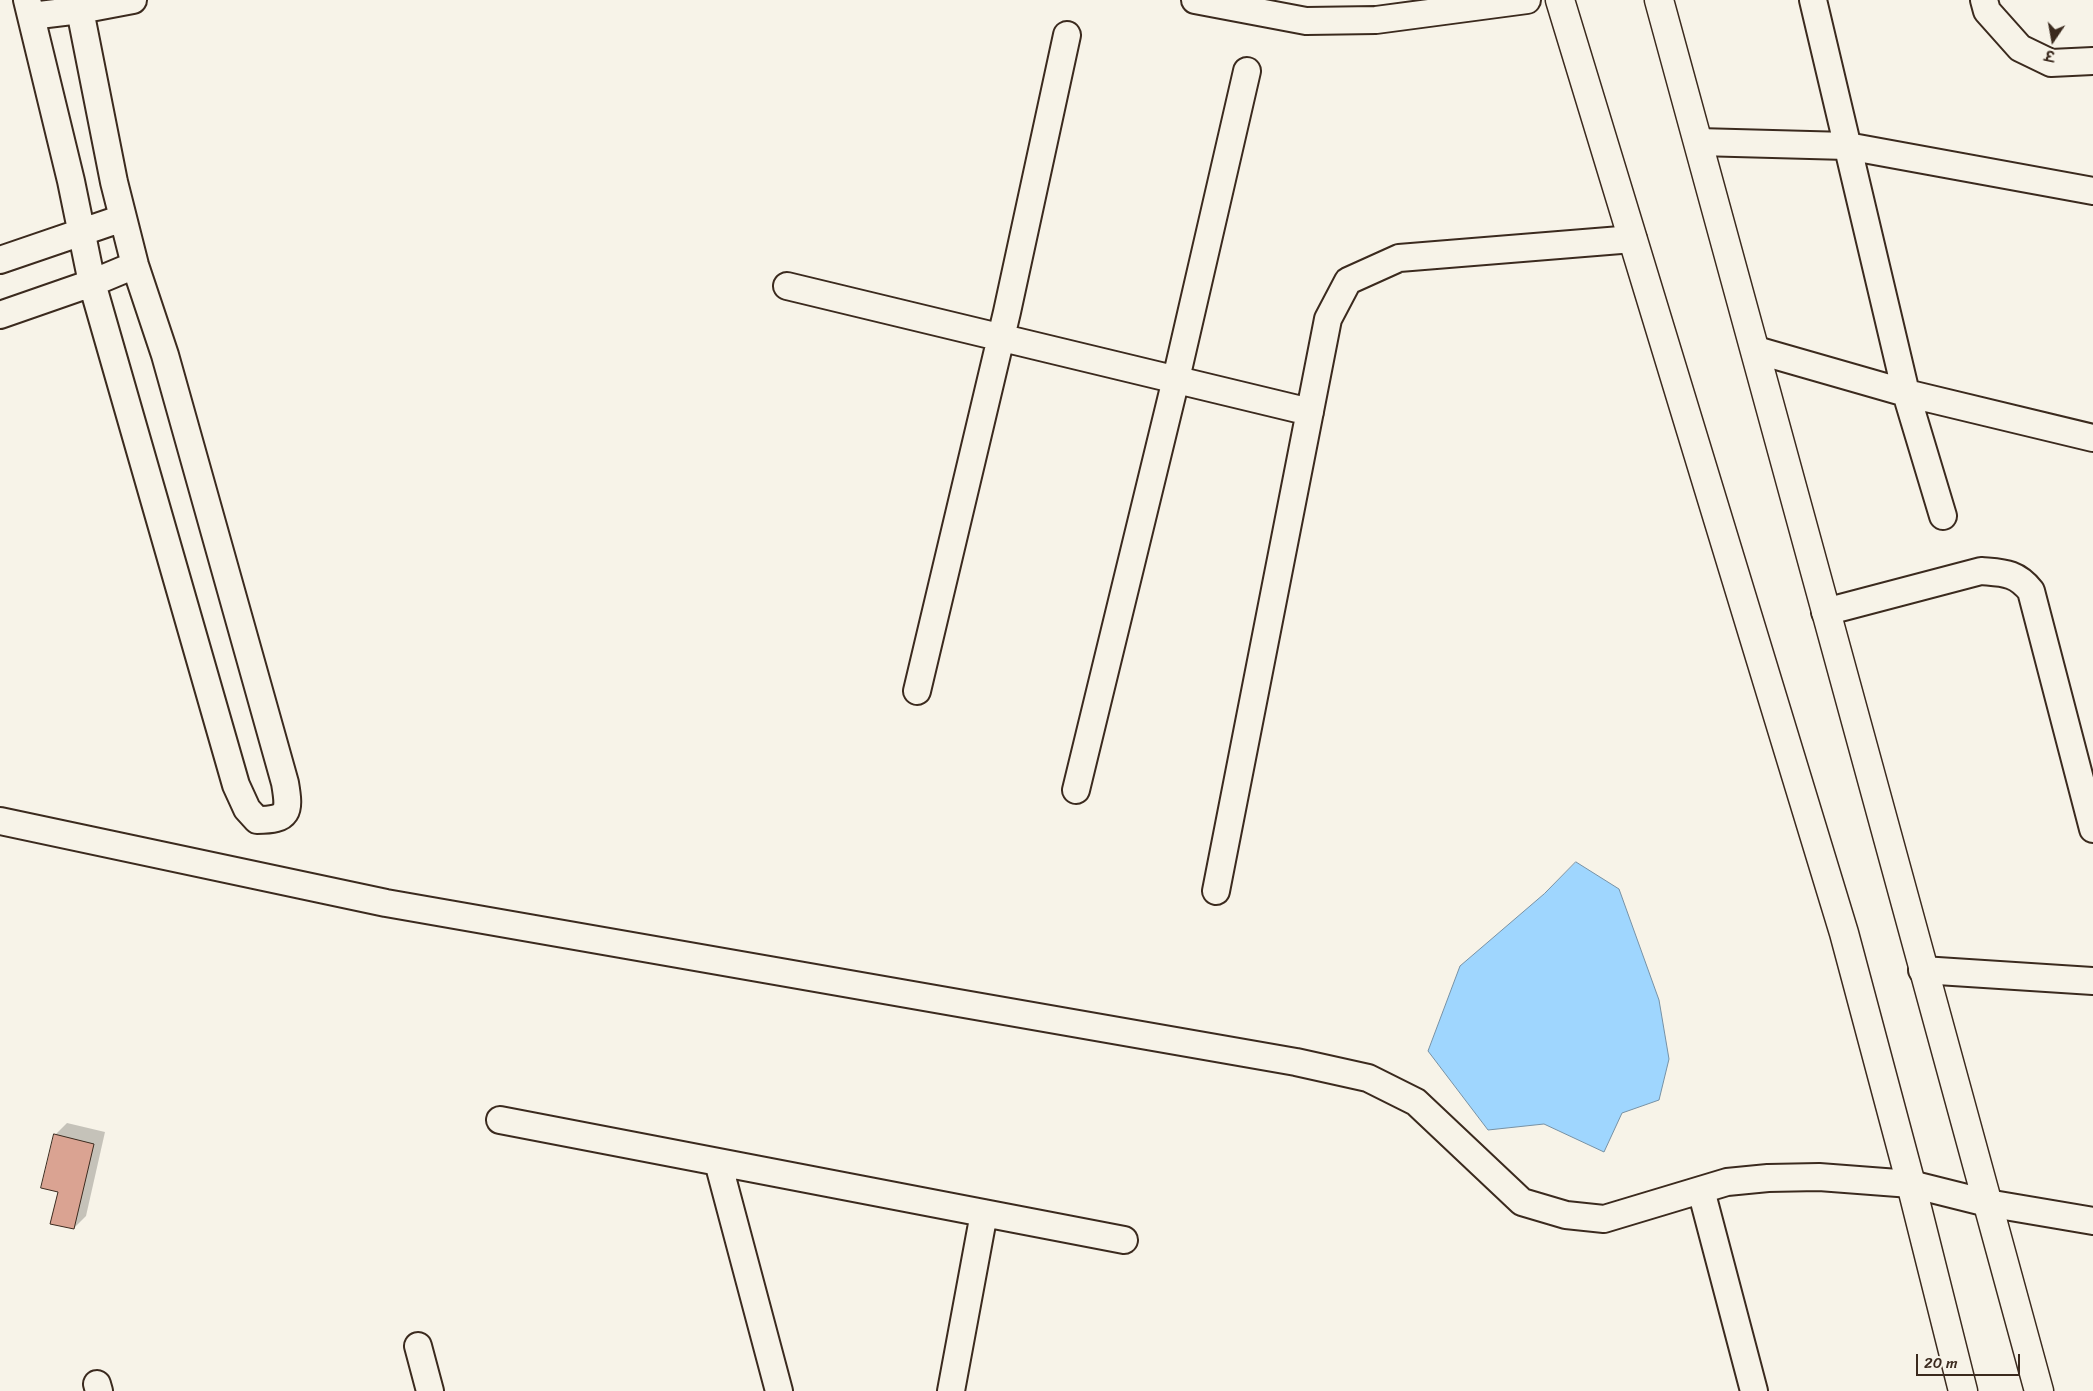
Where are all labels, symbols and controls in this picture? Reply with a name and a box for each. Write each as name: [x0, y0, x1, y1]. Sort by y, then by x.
north arrow: [2028, 15, 2078, 65]
text: उ: [2043, 42, 2057, 68]
scale bar: [1918, 1344, 2022, 1376]
text: 20 m: [1924, 1350, 1958, 1376]

